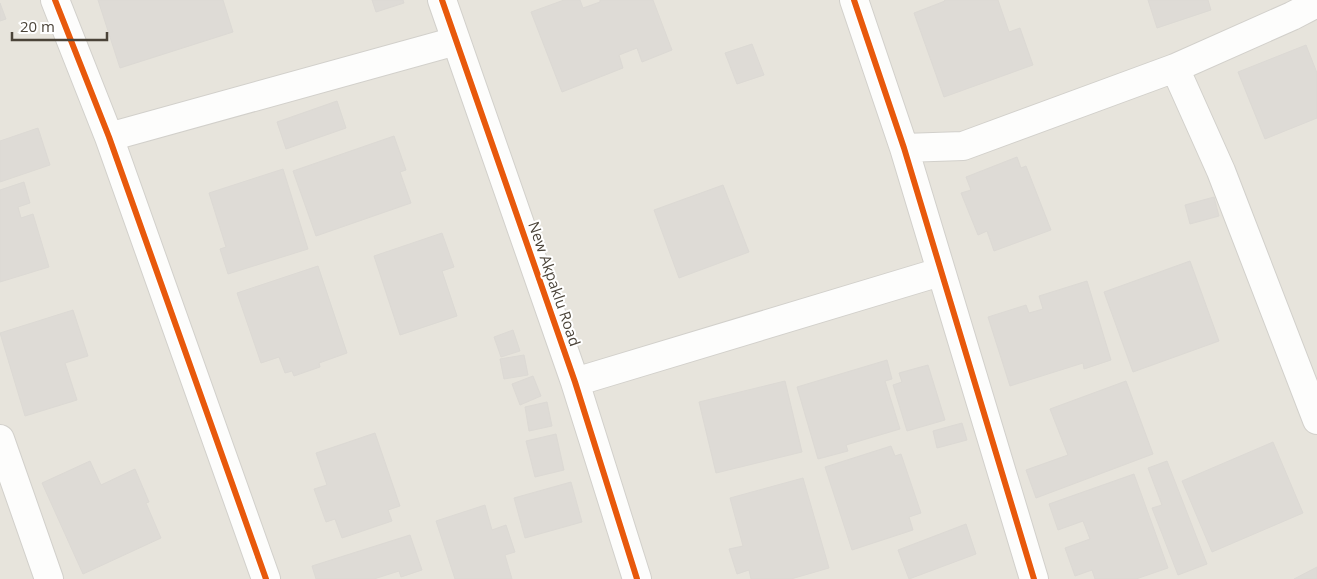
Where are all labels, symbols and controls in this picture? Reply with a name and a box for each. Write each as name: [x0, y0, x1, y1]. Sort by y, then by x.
scale bar: [12, 10, 108, 42]
text: 20 m: [20, 16, 55, 36]
street label: New Akpaklu Road: [524, 219, 586, 349]

